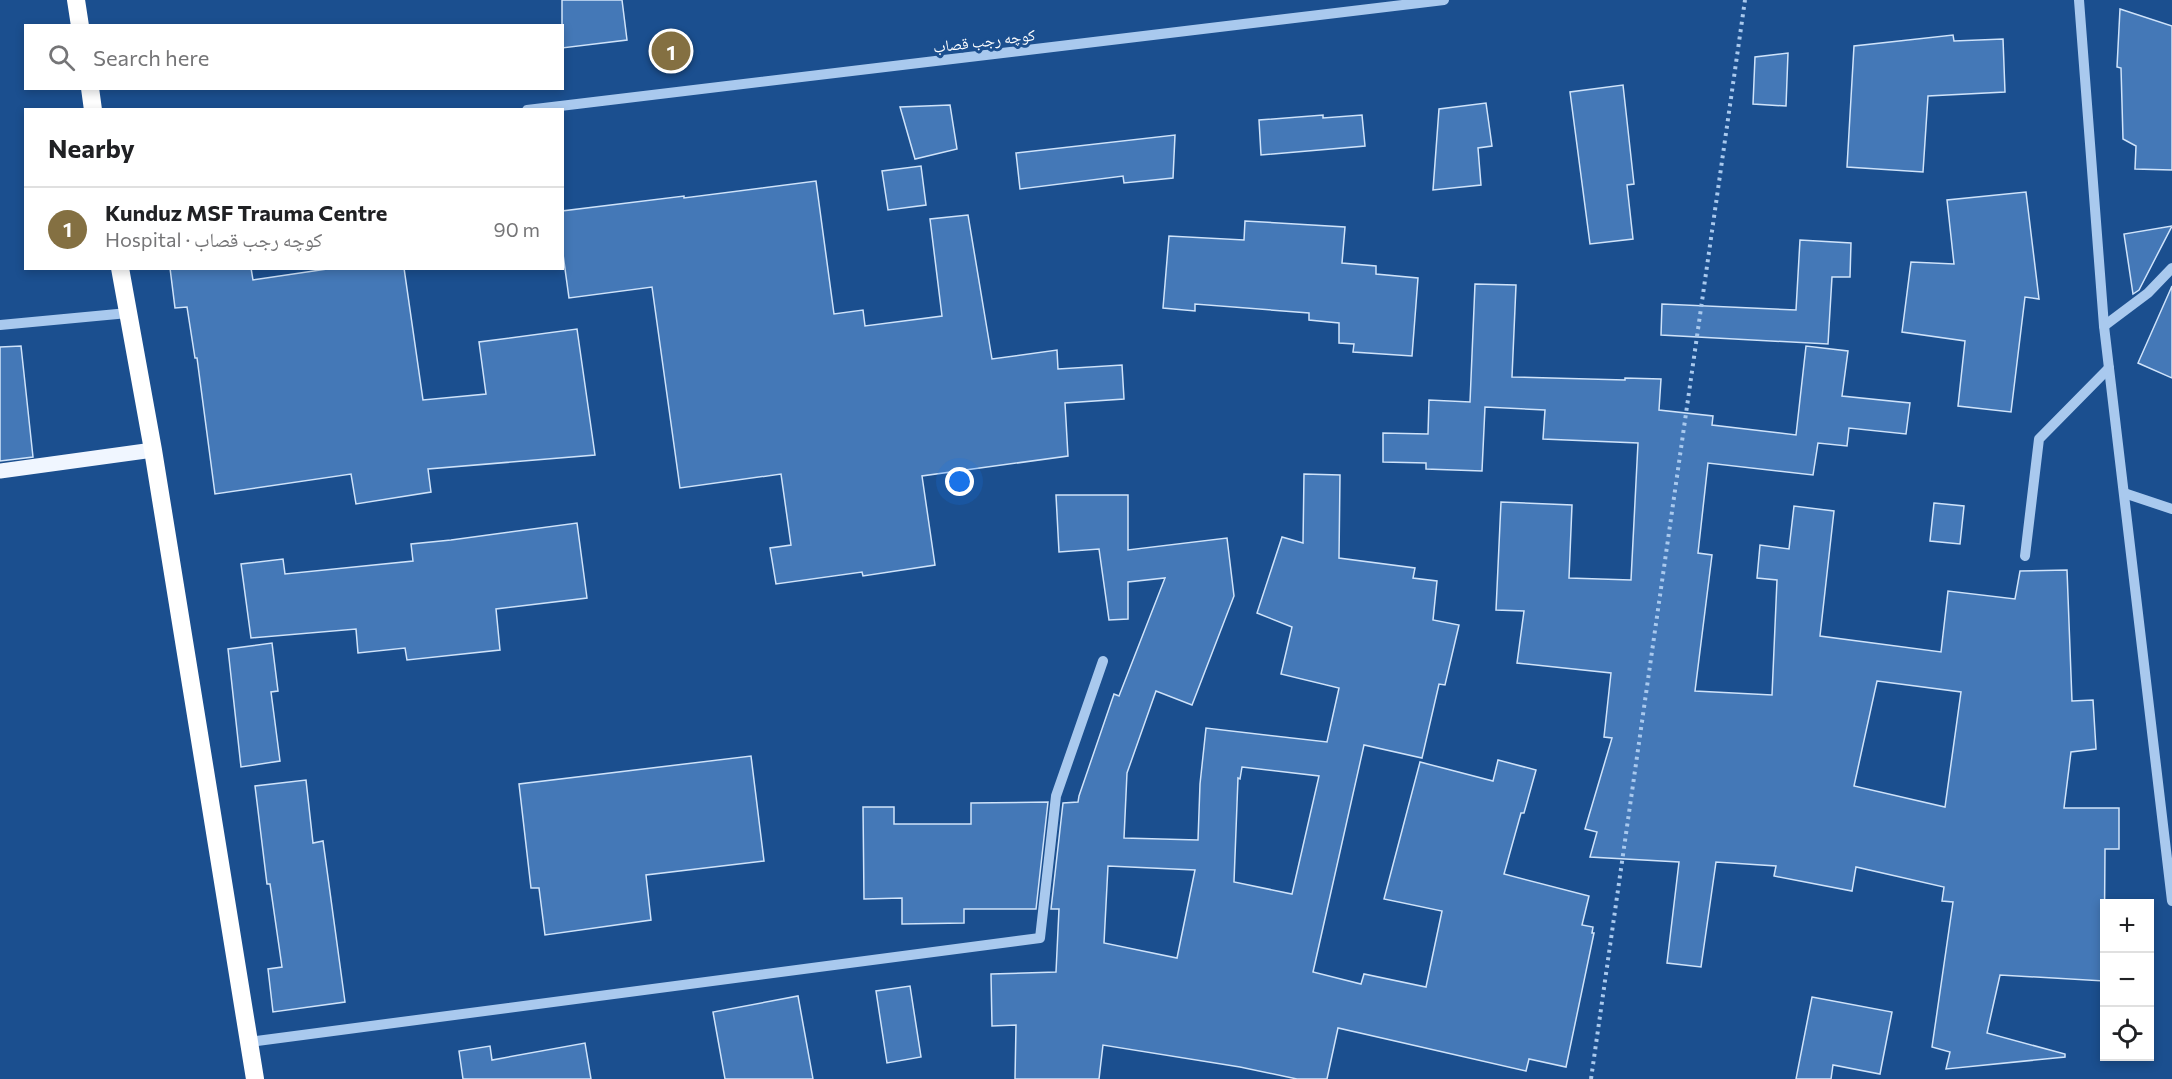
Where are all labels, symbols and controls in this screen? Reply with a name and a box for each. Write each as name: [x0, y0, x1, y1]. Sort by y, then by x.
search box: [24, 24, 564, 90]
street label: کوچه رجب قصاب: [932, 24, 1037, 57]
pin: 1: [652, 28, 690, 74]
icon: search: [45, 41, 78, 74]
text: Search here: [93, 44, 209, 71]
text: Nearby: [48, 132, 135, 163]
text: Kunduz MSF Trauma Centre: [105, 199, 387, 226]
text: 1: [63, 217, 72, 241]
text: 90 m: [494, 217, 540, 241]
text: Hospital · کوچه رجب قصاب: [105, 227, 322, 251]
your location: [945, 467, 974, 496]
map controls: [2100, 899, 2154, 1061]
button: +: [2100, 899, 2154, 953]
button: −: [2100, 953, 2154, 1007]
button: locate: [2100, 1007, 2154, 1061]

